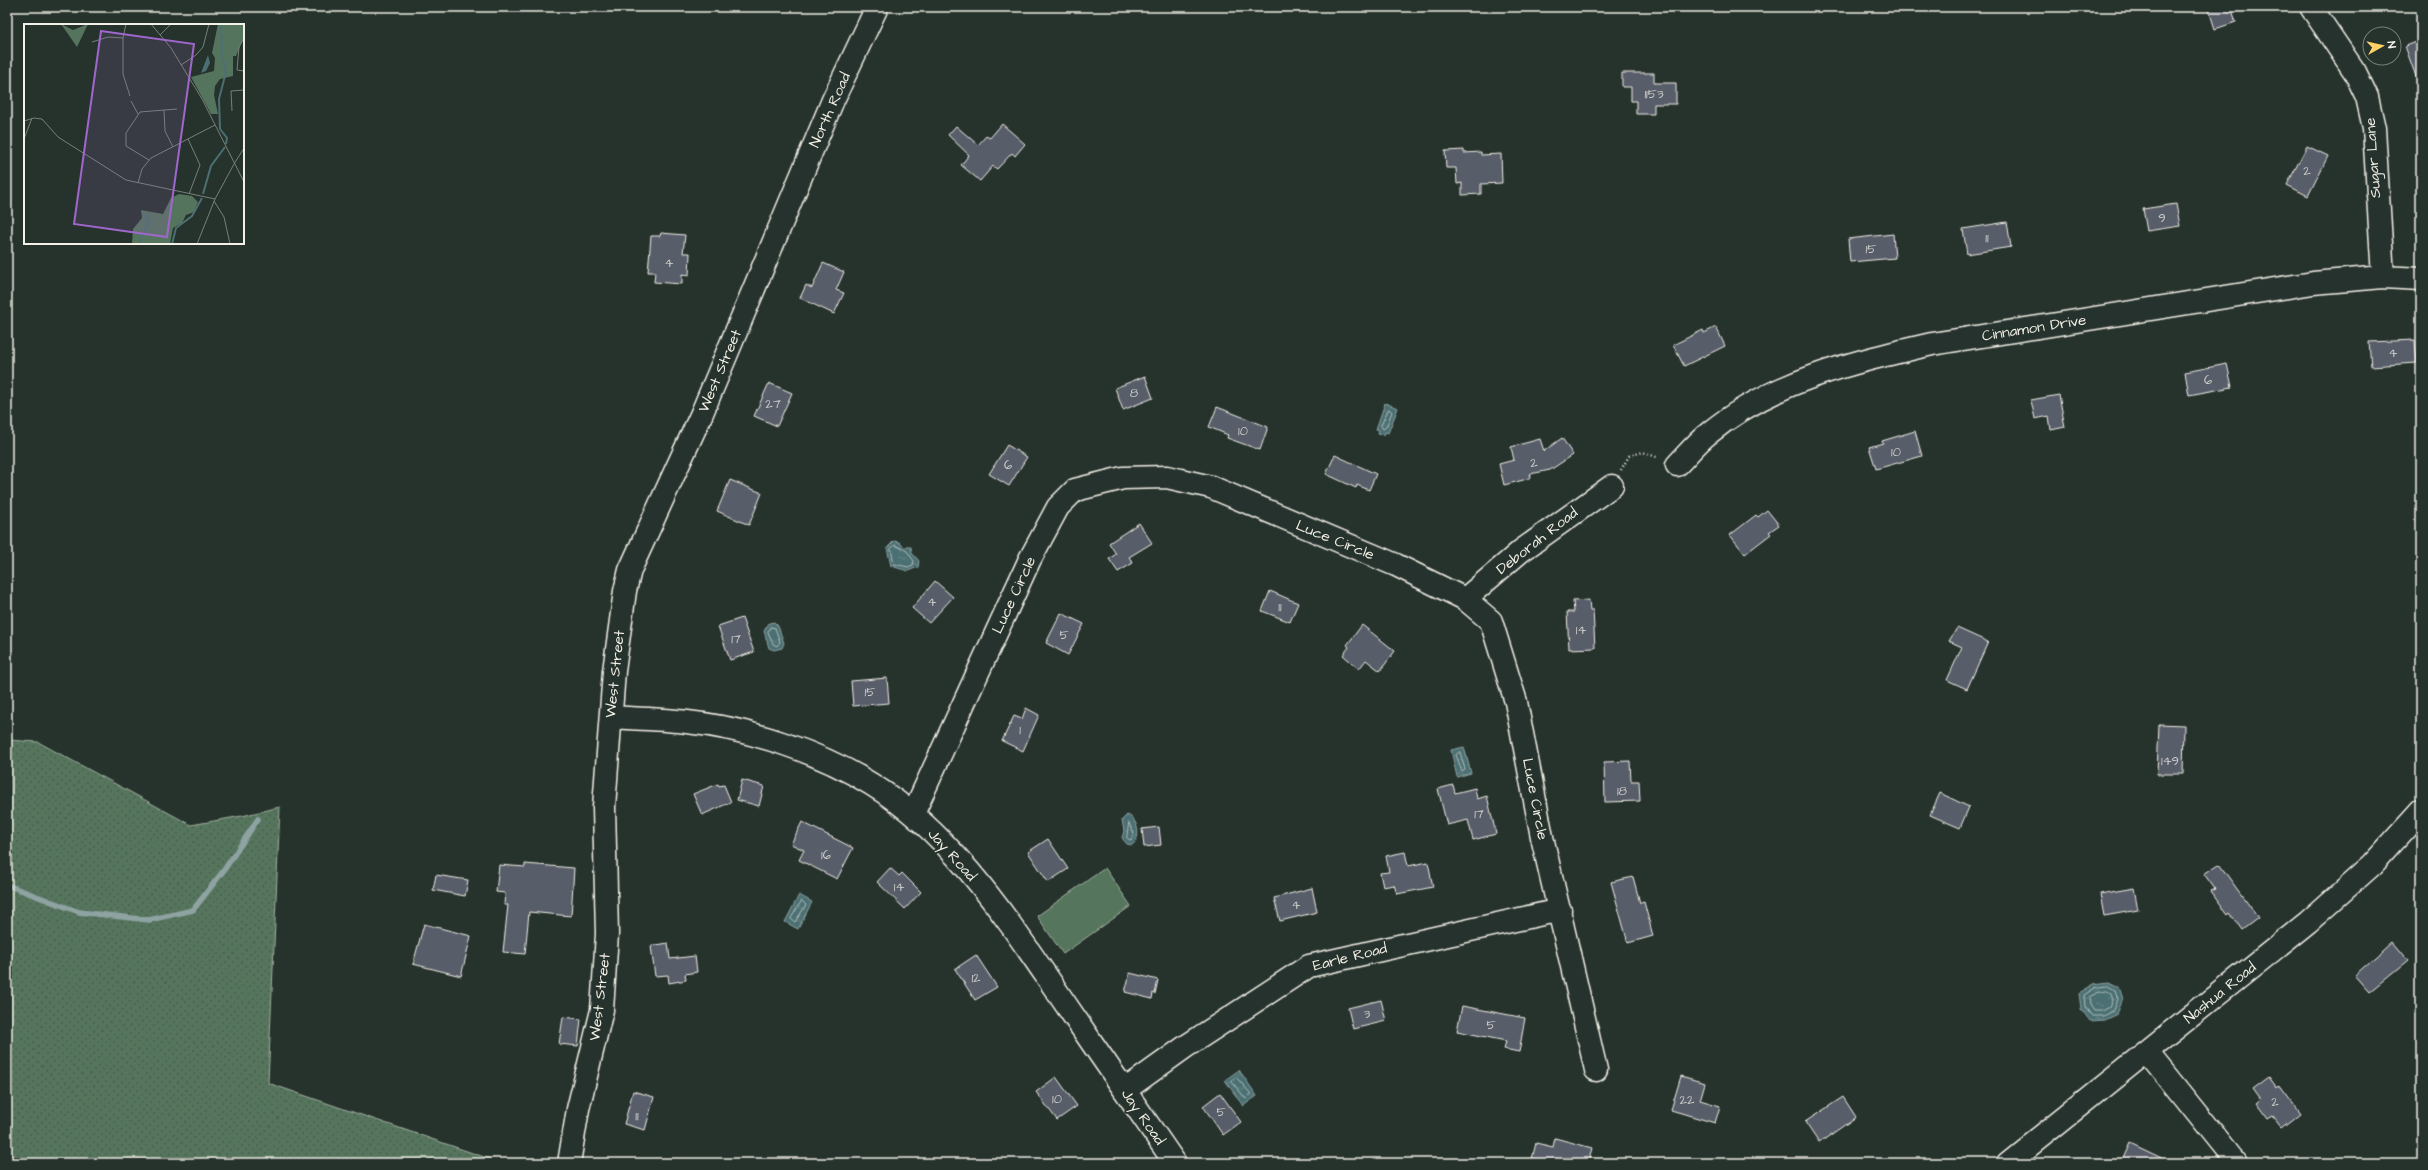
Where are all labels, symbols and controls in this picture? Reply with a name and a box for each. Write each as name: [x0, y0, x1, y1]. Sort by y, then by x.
inset map: [24, 24, 244, 244]
north arrow: [2362, 26, 2402, 66]
text: N: [2383, 40, 2399, 49]
street label: North Road: [804, 69, 856, 151]
house number: 1153: [1644, 85, 1664, 103]
street label: Sugar Lane: [2360, 117, 2387, 199]
house number: 2: [2303, 162, 2311, 180]
house number: 9: [2158, 209, 2166, 227]
house number: 11: [1985, 229, 1989, 247]
house number: 15: [1866, 240, 1876, 258]
house number: 4: [665, 254, 674, 272]
street label: Cinnamon Drive: [1980, 309, 2088, 347]
street label: West Street: [693, 326, 747, 416]
house number: 4: [2389, 344, 2398, 362]
house number: 6: [2204, 371, 2212, 389]
house number: 8: [1130, 384, 1139, 402]
house number: 27: [765, 395, 781, 413]
house number: 10: [1238, 422, 1248, 440]
house number: 10: [1891, 443, 1901, 461]
house number: 2: [1530, 454, 1538, 472]
house number: 6: [1004, 456, 1012, 474]
street label: Deborah Road: [1492, 502, 1583, 580]
street label: Luce Circle: [1293, 515, 1377, 565]
street label: Luce Circle: [987, 553, 1041, 637]
house number: 4: [928, 593, 937, 611]
house number: 11: [1278, 598, 1282, 616]
house number: 14: [1576, 621, 1586, 639]
house number: 5: [1059, 626, 1069, 644]
street label: West Street: [600, 629, 630, 719]
house number: 17: [731, 630, 741, 648]
house number: 15: [865, 683, 875, 701]
house number: 1: [1019, 721, 1021, 739]
house number: 149: [2161, 752, 2179, 770]
street label: Luce Circle: [1517, 756, 1553, 842]
house number: 18: [1617, 782, 1628, 800]
house number: 17: [1474, 805, 1484, 823]
street label: Jay Road: [922, 824, 982, 887]
house number: 16: [821, 846, 831, 864]
house number: 14: [894, 878, 904, 896]
house number: 4: [1292, 896, 1301, 914]
street label: Earle Road: [1311, 938, 1390, 976]
street label: West Street: [584, 952, 616, 1042]
street label: Nashua Road: [2179, 957, 2261, 1029]
house number: 12: [971, 969, 981, 987]
house number: 3: [1364, 1005, 1371, 1023]
house number: 5: [1486, 1016, 1496, 1034]
street label: Jay Road: [1115, 1085, 1170, 1150]
house number: 10: [1052, 1090, 1062, 1108]
house number: 22: [1680, 1091, 1695, 1109]
house number: 2: [2271, 1093, 2279, 1111]
house number: 5: [1216, 1103, 1226, 1121]
house number: 11: [635, 1107, 639, 1125]

